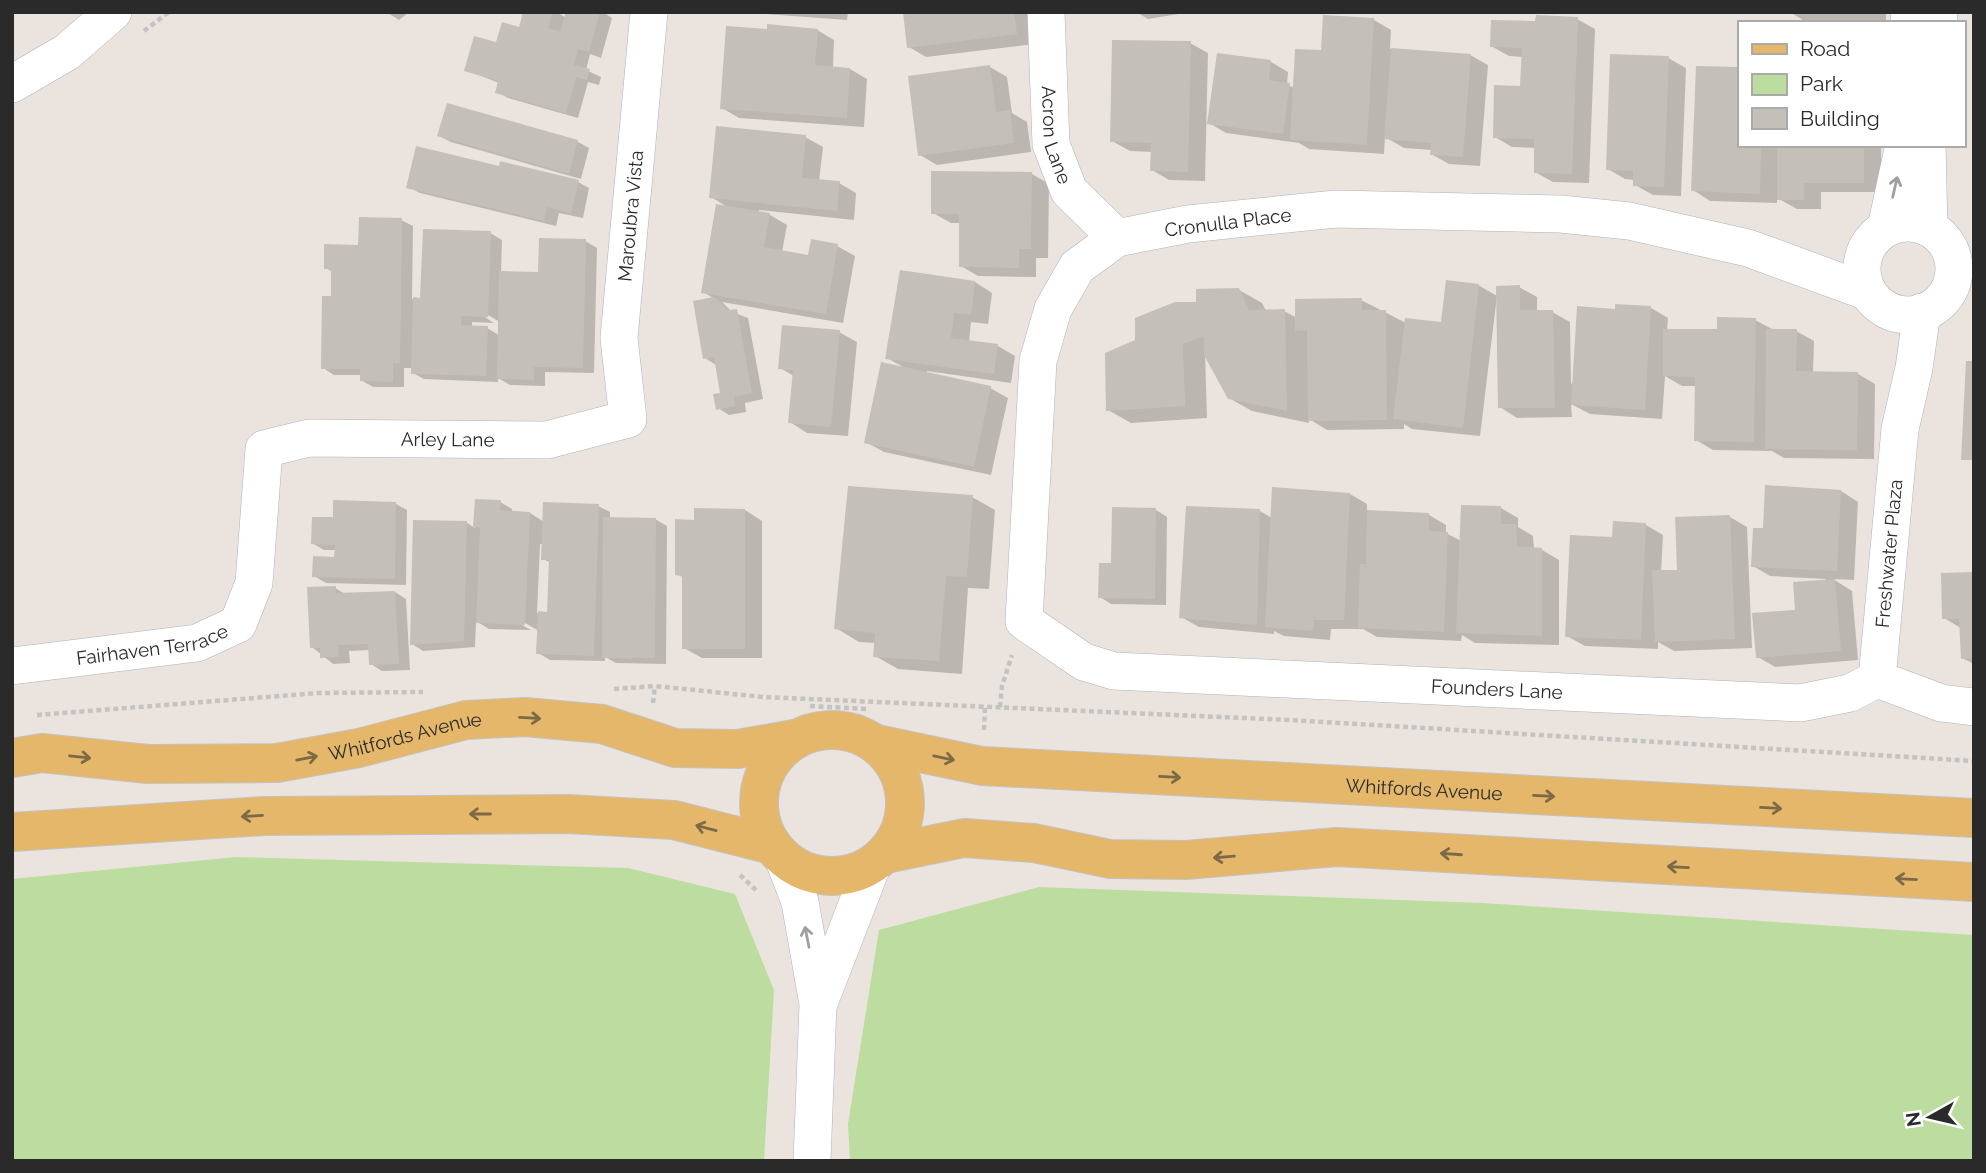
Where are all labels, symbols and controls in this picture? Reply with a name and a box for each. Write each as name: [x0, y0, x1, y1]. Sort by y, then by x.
legend: [1738, 21, 1965, 147]
text: Road: [1800, 36, 1850, 61]
text: Park: [1800, 71, 1843, 96]
street label: Acron Lane: [1038, 85, 1076, 187]
text: Building: [1800, 106, 1880, 131]
street label: Maroubra Vista: [613, 149, 647, 283]
one-way arrow: [1889, 176, 1903, 199]
street label: Cronulla Place: [1163, 203, 1293, 241]
street label: Arley Lane: [401, 428, 495, 451]
street label: Freshwater Plaza: [1871, 478, 1906, 629]
street label: Fairhaven Terrace: [75, 619, 231, 669]
street label: Founders Lane: [1431, 675, 1563, 703]
street label: Whitfords Avenue: [327, 708, 482, 764]
one-way arrow: [518, 712, 541, 725]
one-way arrow: [295, 750, 318, 764]
one-way arrow: [68, 751, 91, 764]
one-way arrow: [932, 752, 955, 765]
one-way arrow: [1158, 770, 1181, 783]
street label: Whitfords Avenue: [1345, 774, 1503, 804]
one-way arrow: [1532, 789, 1555, 802]
one-way arrow: [1759, 801, 1782, 814]
one-way arrow: [469, 807, 492, 821]
one-way arrow: [241, 810, 264, 823]
one-way arrow: [695, 821, 718, 834]
one-way arrow: [1440, 847, 1463, 860]
one-way arrow: [1214, 850, 1236, 863]
one-way arrow: [1667, 861, 1690, 874]
one-way arrow: [1894, 872, 1917, 885]
one-way arrow: [800, 926, 814, 949]
north arrow: [1895, 1082, 1965, 1152]
text: N: [1901, 1111, 1925, 1128]

